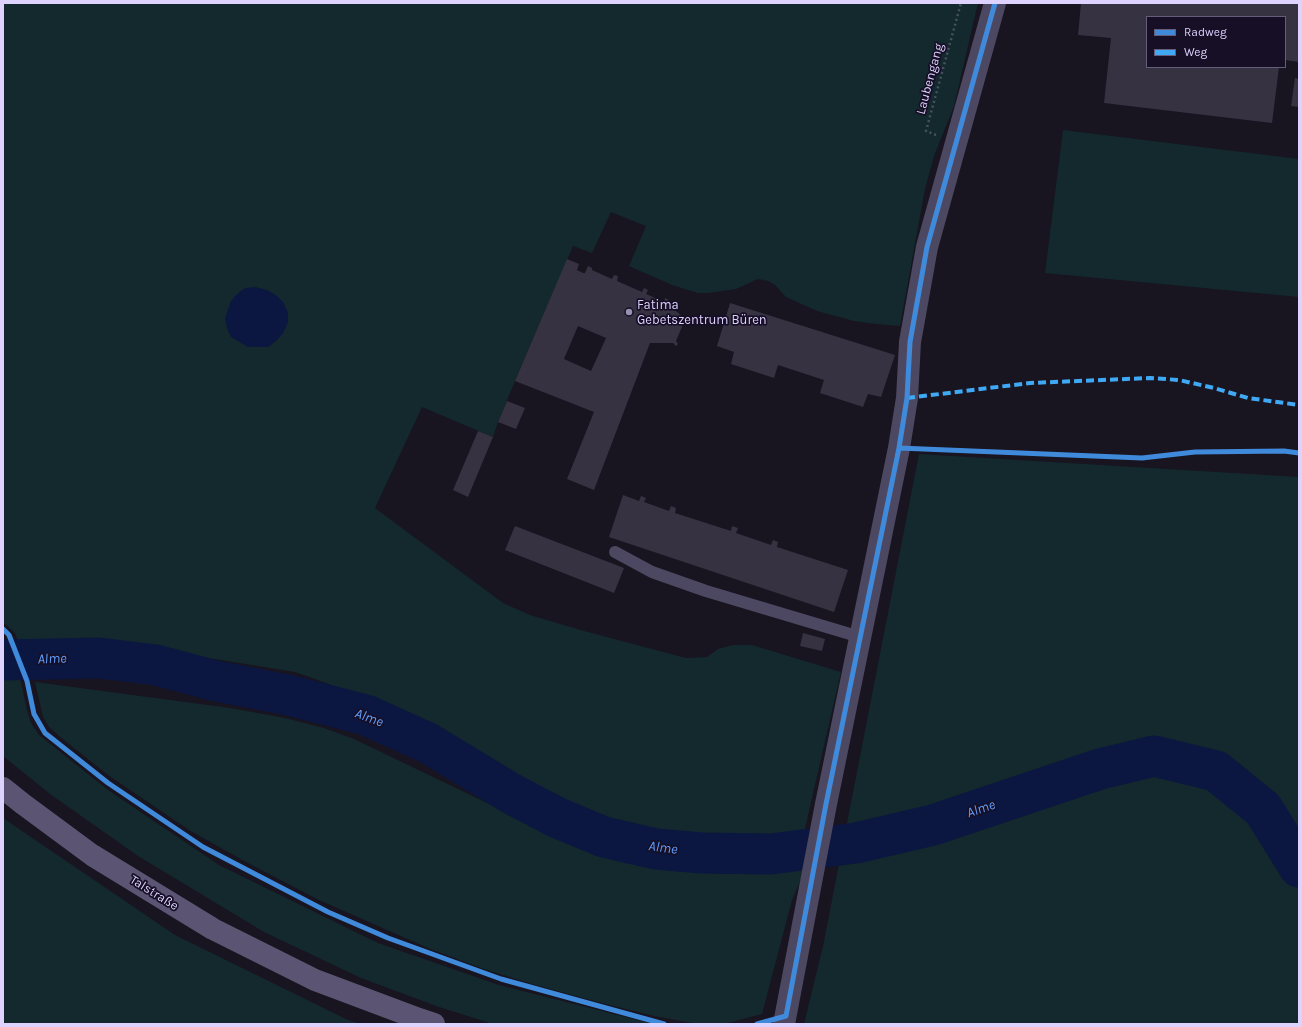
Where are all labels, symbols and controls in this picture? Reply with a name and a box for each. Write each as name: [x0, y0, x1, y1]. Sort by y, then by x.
legend: [1146, 16, 1286, 68]
text: Radweg: [1184, 25, 1227, 39]
street label: Laubengang: [913, 42, 947, 116]
text: Weg: [1184, 45, 1207, 59]
place label: Fatima Gebetszentrum Büren: [637, 297, 767, 328]
marker: Fatima Gebetszentrum Büren: [624, 307, 634, 317]
water label: Alme: [37, 650, 67, 668]
water label: Alme: [352, 705, 386, 731]
water label: Alme: [965, 796, 997, 822]
water label: Alme: [647, 838, 679, 858]
street label: Talstraße: [127, 872, 181, 914]

